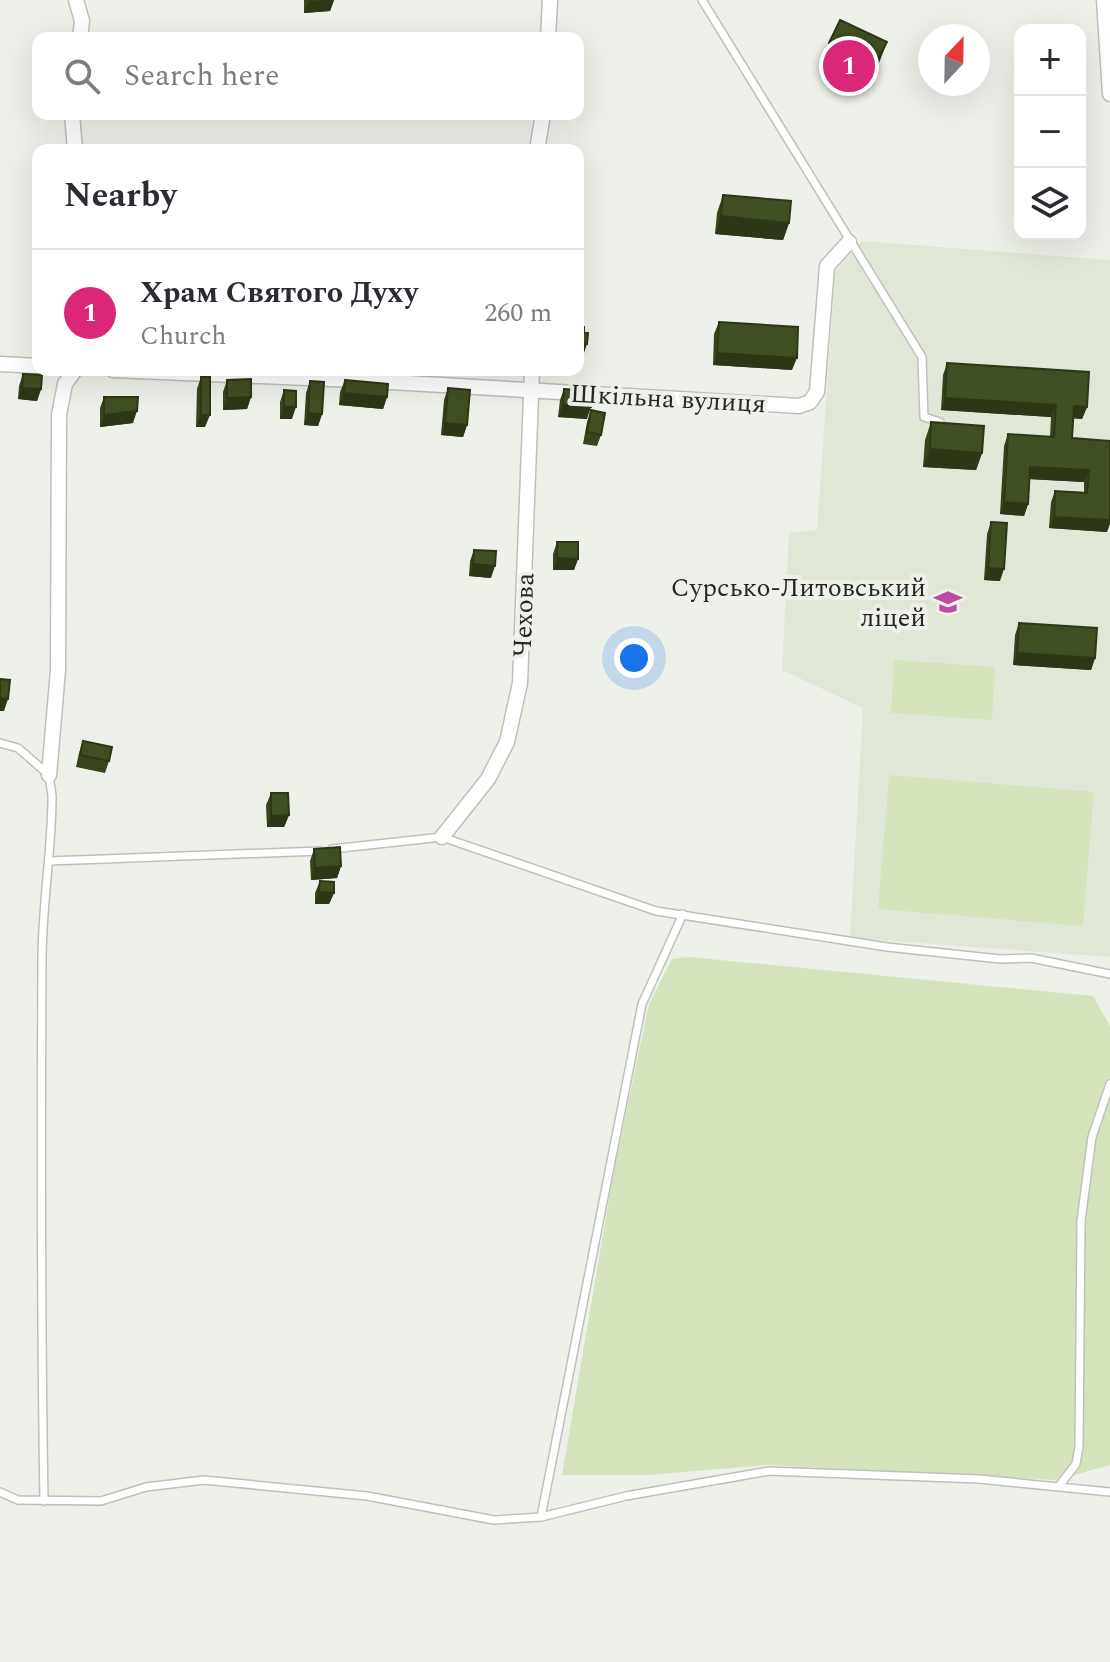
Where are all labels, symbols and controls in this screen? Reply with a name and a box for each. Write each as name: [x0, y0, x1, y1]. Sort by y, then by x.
north arrow: [918, 24, 990, 96]
map controls: [1014, 24, 1086, 240]
button: +: [1014, 24, 1086, 96]
search box: [32, 32, 584, 120]
pin: 1: [823, 36, 875, 96]
text: Search here: [124, 53, 280, 99]
icon: search: [60, 54, 104, 98]
button: −: [1014, 96, 1086, 168]
button: layers: [1014, 168, 1086, 240]
text: Nearby: [64, 170, 177, 222]
text: Храм Святого Духу: [140, 270, 418, 316]
text: 1: [83, 293, 97, 333]
text: 260 m: [484, 293, 552, 333]
text: Church: [140, 316, 227, 356]
street label: Шкільна вулиця: [569, 374, 767, 424]
place label: Сурсько-Литовський ліцей: [671, 568, 926, 638]
street label: Чехова: [503, 572, 545, 658]
school or university icon: Сурсько-Литовський ліцей: [933, 587, 963, 617]
your location: [614, 638, 654, 678]

